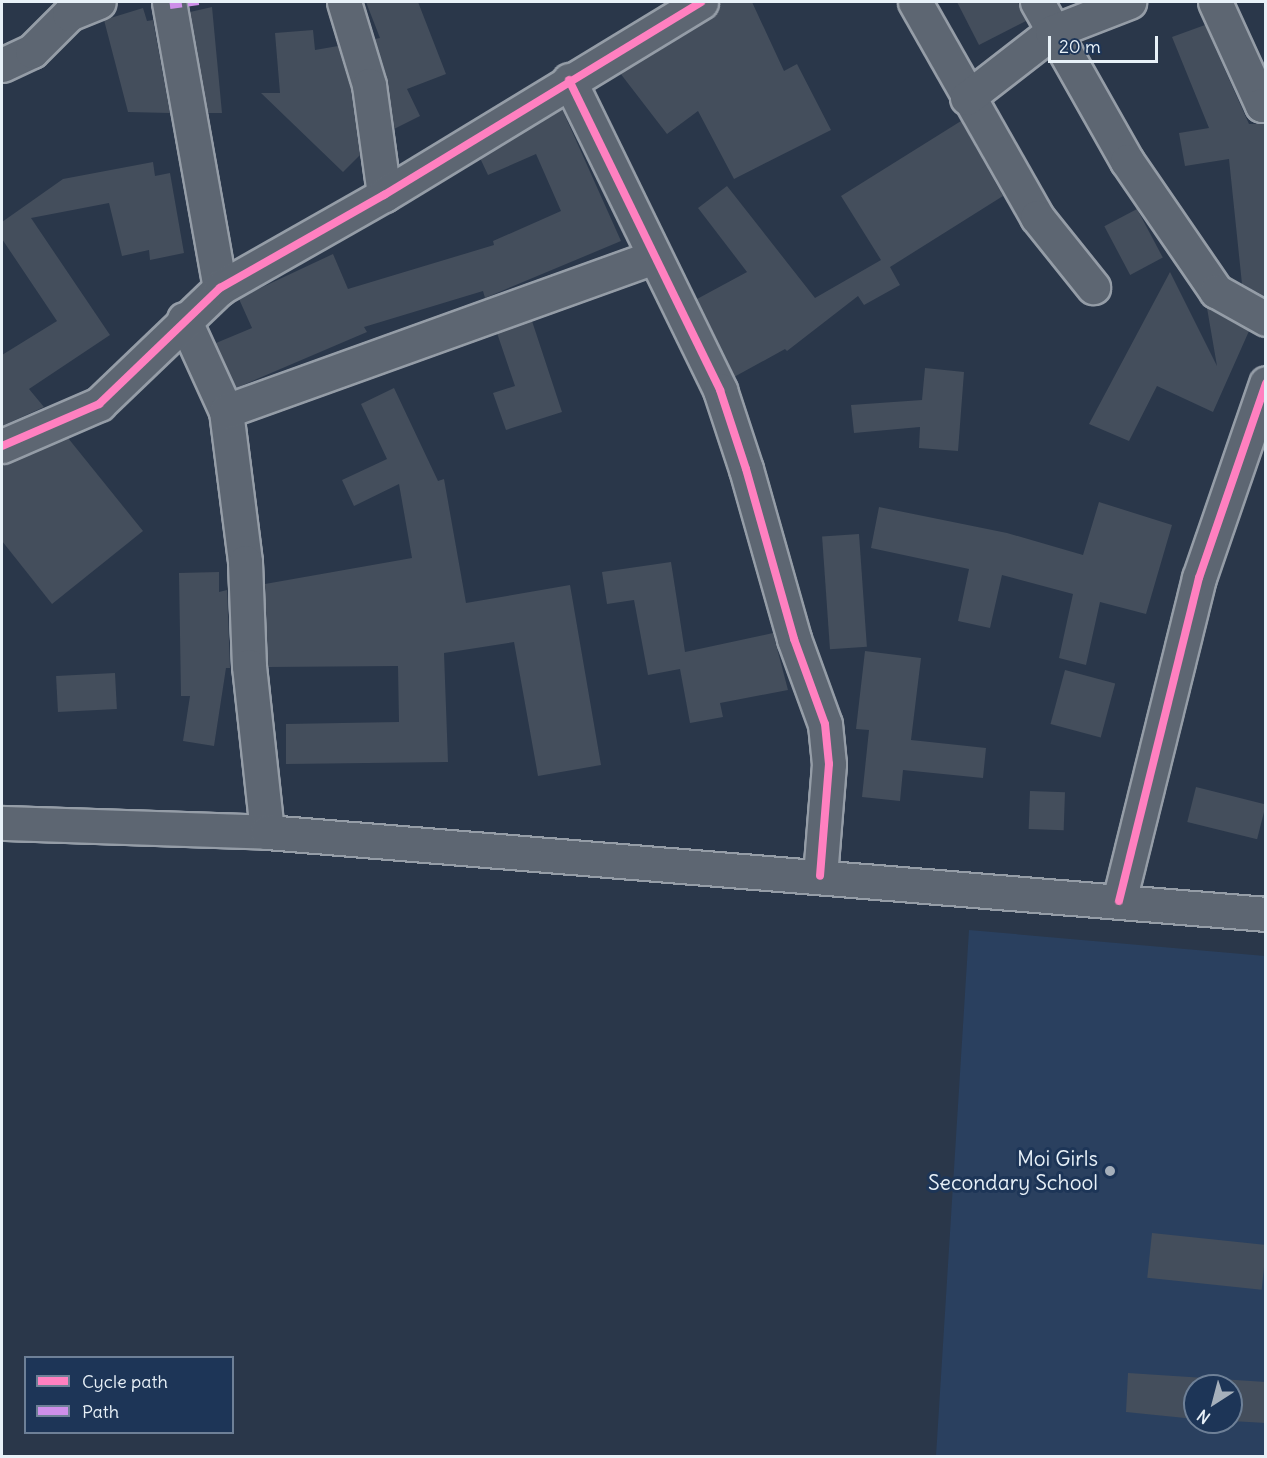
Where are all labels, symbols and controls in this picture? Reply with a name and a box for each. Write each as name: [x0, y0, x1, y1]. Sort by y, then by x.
scale bar: [1051, 24, 1160, 62]
text: 20 m: [1059, 35, 1101, 58]
place label: Moi Girls Secondary School: [928, 1146, 1098, 1196]
marker: Moi Girls Secondary School: [1103, 1164, 1117, 1178]
legend: [24, 1356, 234, 1434]
text: Cycle path: [82, 1370, 168, 1393]
north arrow: [1183, 1374, 1243, 1434]
text: Path: [82, 1400, 119, 1423]
text: N: [1193, 1406, 1214, 1428]

